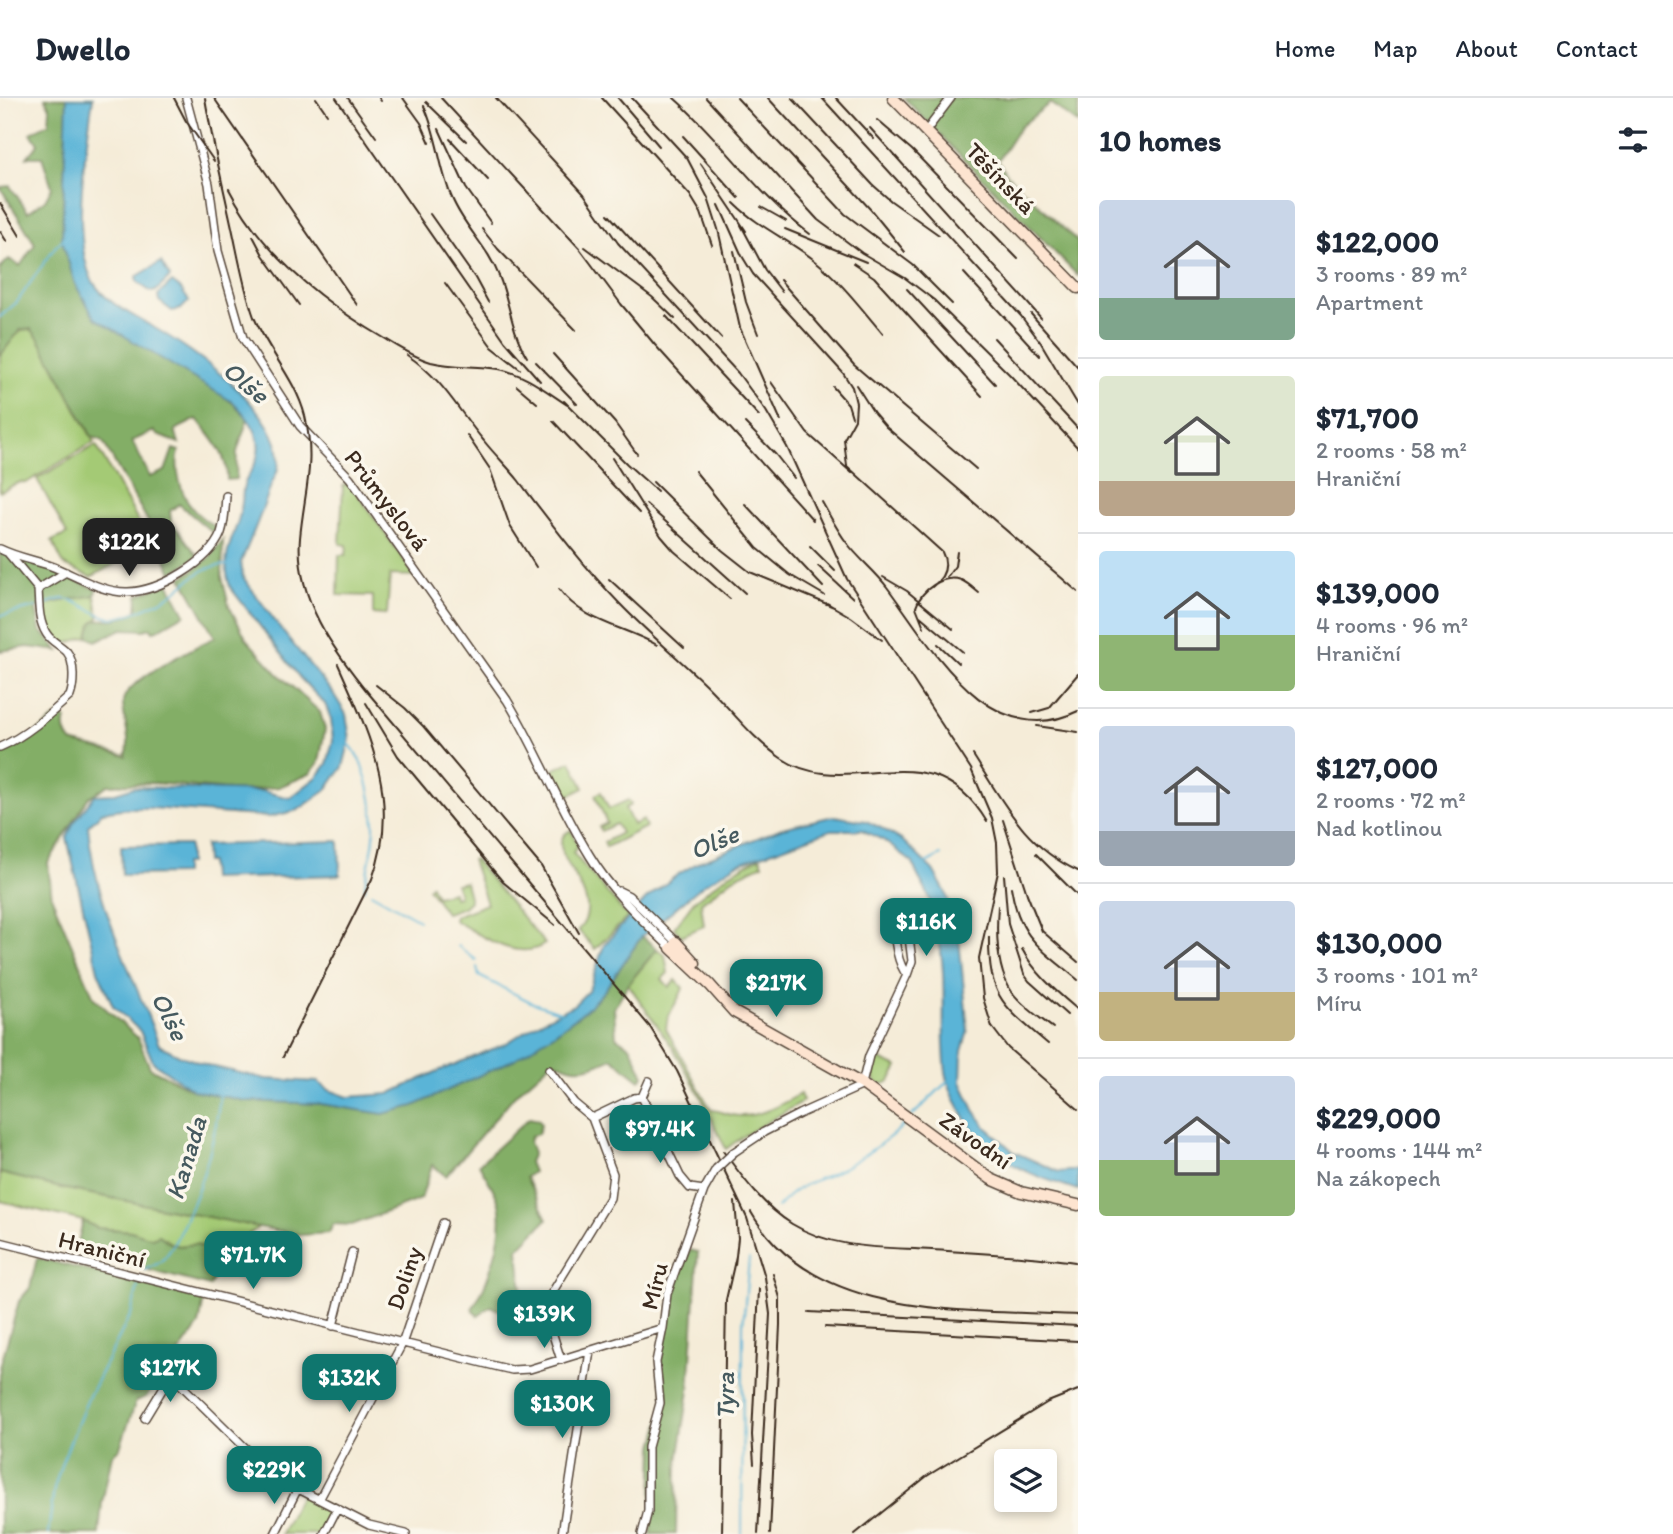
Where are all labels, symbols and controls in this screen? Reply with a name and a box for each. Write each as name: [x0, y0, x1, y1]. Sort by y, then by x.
text: Dwello: [35, 29, 131, 68]
text: Home: [1275, 34, 1335, 63]
text: Map: [1373, 34, 1417, 63]
text: About: [1455, 34, 1518, 63]
text: Contact: [1556, 34, 1638, 63]
icon: filters: [1614, 121, 1652, 159]
text: 10 homes: [1099, 122, 1222, 159]
street label: Těšínská: [960, 136, 1043, 220]
text: $122,000: [1316, 223, 1439, 260]
icon: home: [1155, 228, 1239, 312]
text: 3 rooms · 89 m²: [1316, 260, 1467, 288]
text: Apartment: [1316, 288, 1423, 316]
water label: Olše: [216, 354, 277, 411]
text: $71,700: [1316, 399, 1419, 436]
icon: home: [1155, 404, 1239, 488]
text: 2 rooms · 58 m²: [1316, 436, 1467, 464]
street label: Průmyslová: [338, 444, 436, 557]
text: Hraniční: [1316, 464, 1401, 492]
pin: $122K: [80, 518, 178, 578]
text: $122K: [98, 527, 160, 555]
text: $139,000: [1316, 574, 1440, 611]
icon: home: [1155, 579, 1239, 663]
text: 4 rooms · 96 m²: [1316, 611, 1468, 639]
text: Hraniční: [1316, 639, 1401, 667]
text: $127,000: [1316, 749, 1438, 786]
icon: home: [1155, 754, 1239, 838]
text: 2 rooms · 72 m²: [1316, 786, 1466, 814]
text: Nad kotlinou: [1316, 814, 1442, 842]
water label: Olše: [685, 817, 745, 867]
pin: $116K: [877, 898, 975, 958]
text: $116K: [896, 907, 956, 935]
text: $130,000: [1316, 924, 1443, 961]
icon: home: [1155, 929, 1239, 1013]
pin: $217K: [727, 960, 825, 1019]
text: 3 rooms · 101 m²: [1316, 961, 1478, 989]
text: $217K: [746, 968, 806, 996]
water label: Olše: [144, 986, 196, 1047]
text: Míru: [1316, 989, 1362, 1017]
text: $229,000: [1316, 1099, 1441, 1136]
icon: home: [1155, 1104, 1239, 1188]
pin: $97.4K: [603, 1105, 717, 1165]
street label: Závodní: [934, 1105, 1018, 1175]
water label: Kanada: [158, 1112, 214, 1203]
text: $97.4K: [625, 1114, 695, 1142]
text: 4 rooms · 144 m²: [1316, 1136, 1482, 1164]
text: Na zákopech: [1316, 1164, 1441, 1192]
street label: Hraniční: [56, 1224, 148, 1274]
pin: $71.7K: [196, 1232, 310, 1291]
text: $71.7K: [220, 1240, 286, 1268]
street label: Doliny: [380, 1242, 429, 1314]
street label: Míru: [634, 1259, 674, 1313]
pin: $139K: [495, 1290, 593, 1350]
text: $139K: [513, 1299, 575, 1327]
pin: $127K: [121, 1344, 219, 1404]
text: $127K: [140, 1353, 200, 1381]
pin: $132K: [300, 1354, 398, 1414]
text: $132K: [318, 1363, 380, 1391]
water label: Tyra: [709, 1372, 741, 1420]
pin: $130K: [513, 1380, 611, 1440]
text: $130K: [530, 1389, 594, 1417]
pin: $229K: [225, 1446, 323, 1506]
map controls: [994, 1449, 1057, 1512]
button: layers: [994, 1449, 1057, 1512]
text: $229K: [243, 1455, 305, 1483]

